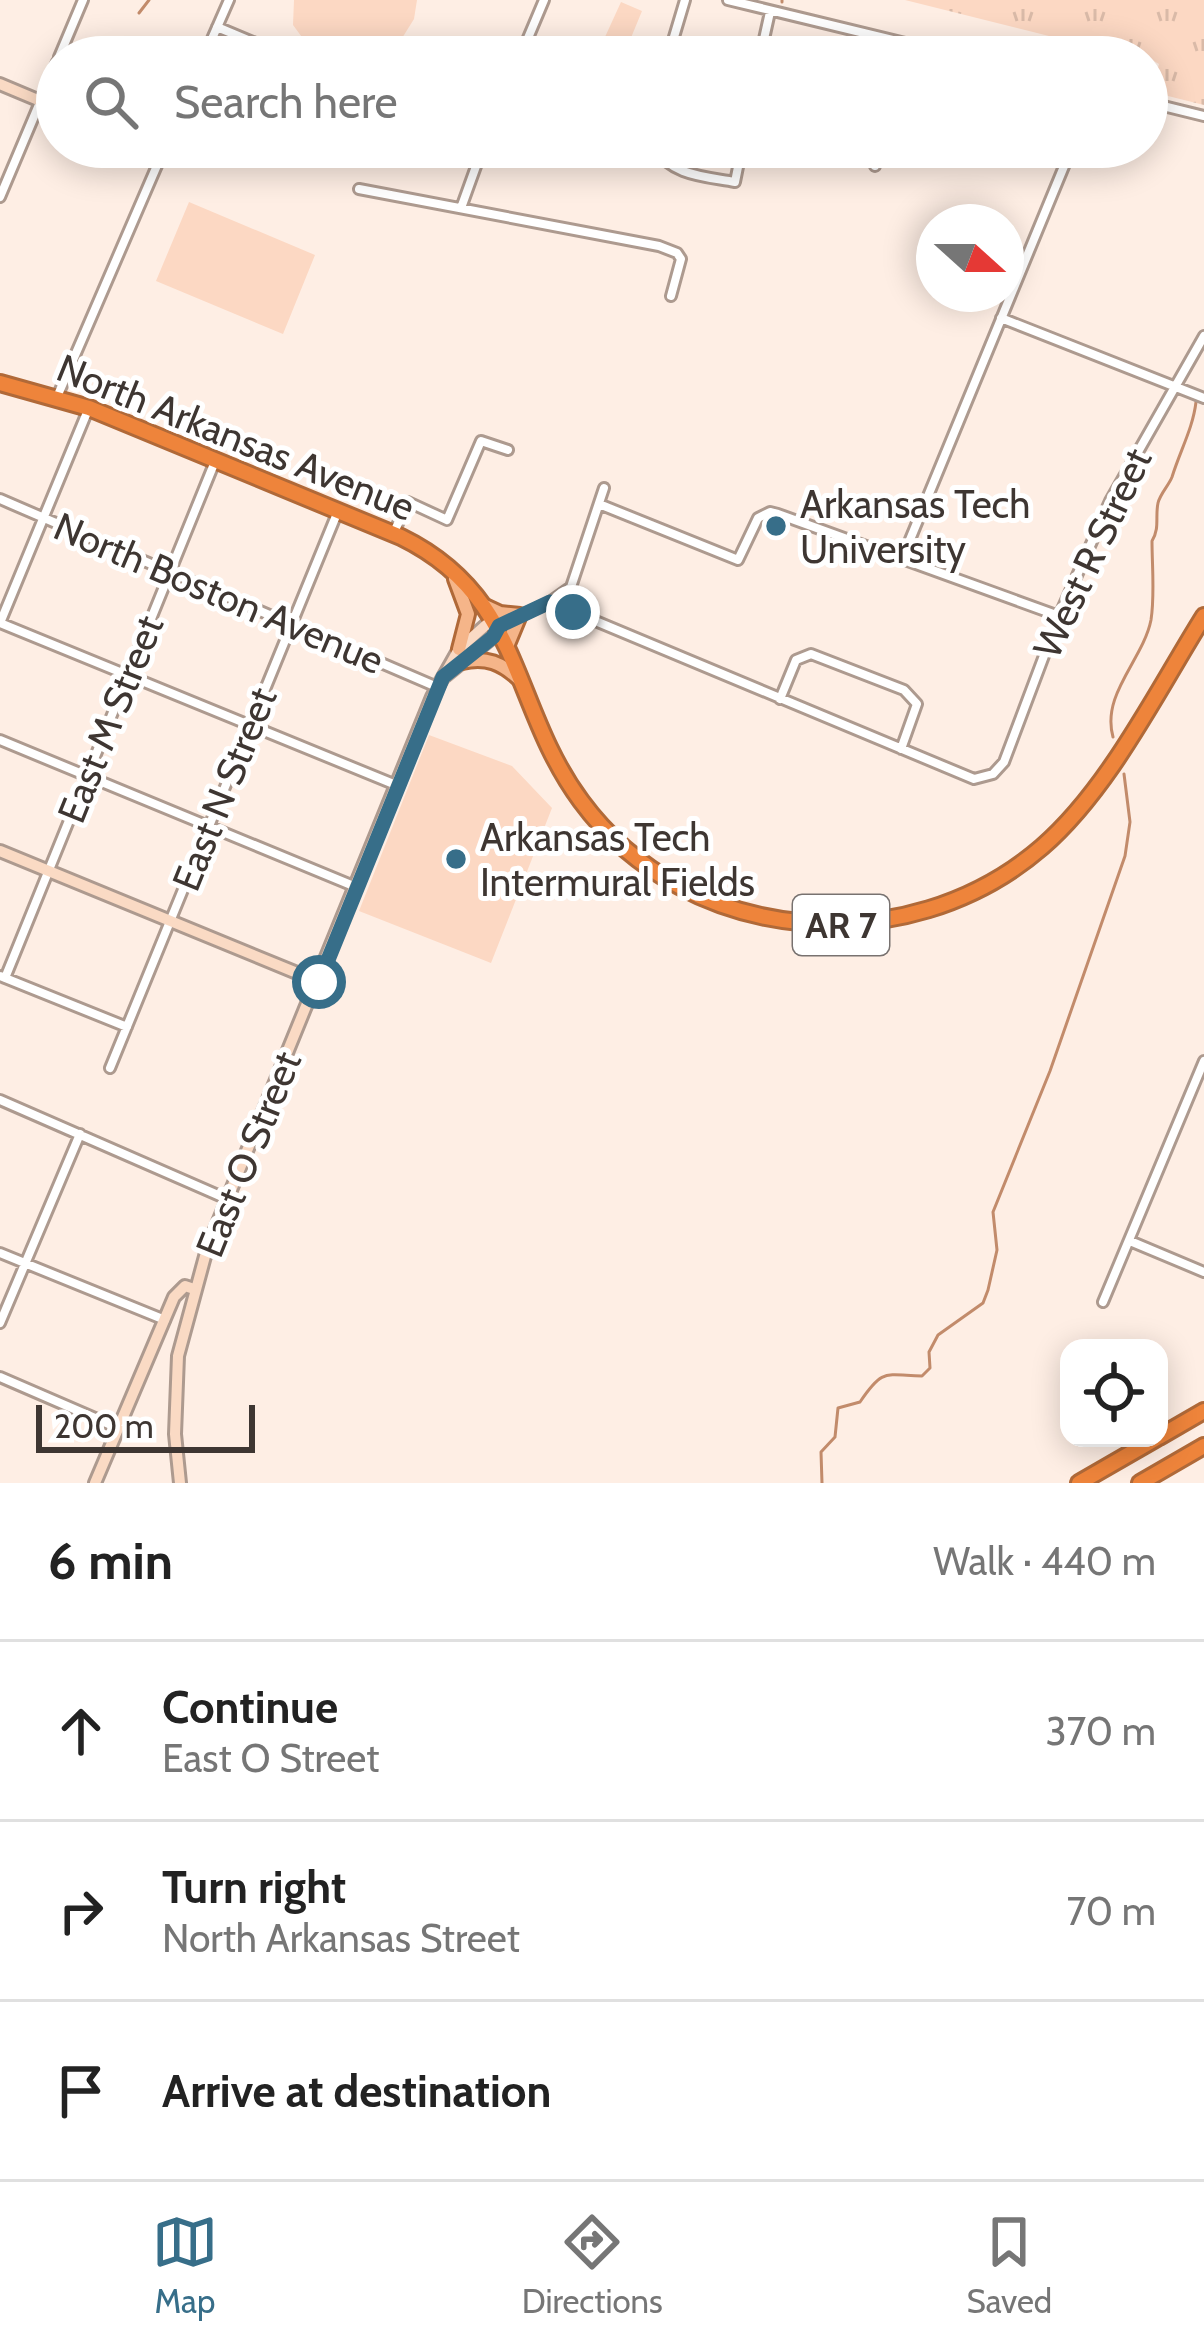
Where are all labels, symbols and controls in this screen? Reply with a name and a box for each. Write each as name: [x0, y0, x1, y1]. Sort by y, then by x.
search box: [36, 36, 1168, 168]
icon: search: [78, 69, 144, 135]
text: Search here: [174, 75, 398, 129]
north arrow: [916, 204, 1024, 312]
street label: North Arkansas Avenue: [50, 343, 422, 531]
street label: West R Street: [1023, 440, 1161, 666]
place label: Arkansas Tech University: [800, 480, 1030, 573]
street label: North Boston Avenue: [47, 502, 391, 684]
marker: Arkansas Tech University: [763, 513, 789, 539]
route end: [546, 585, 600, 639]
street label: East M Street: [47, 608, 173, 830]
street label: East N Street: [162, 680, 286, 898]
place label: Arkansas Tech Intermural Fields: [480, 813, 755, 906]
marker: Arkansas Tech Intermural Fields: [443, 846, 469, 872]
road number: AR 7: [793, 895, 889, 955]
route start: [292, 955, 346, 1009]
street label: East O Street: [185, 1044, 311, 1264]
map controls: [1060, 1339, 1168, 1447]
button: locate: [1060, 1339, 1168, 1447]
scale bar: [36, 1399, 255, 1452]
text: 200 m: [54, 1406, 154, 1446]
text: 6 min: [48, 1530, 173, 1592]
text: Walk · 440 m: [933, 1537, 1156, 1585]
text: Continue: [162, 1680, 338, 1734]
icon: ahead: [48, 1698, 114, 1764]
text: 370 m: [1045, 1707, 1156, 1755]
text: East O Street: [162, 1734, 379, 1782]
text: Turn right: [162, 1860, 346, 1914]
icon: right: [48, 1878, 114, 1944]
text: 70 m: [1067, 1887, 1156, 1935]
text: North Arkansas Street: [162, 1914, 520, 1962]
icon: arrive: [48, 2058, 114, 2124]
text: Arrive at destination: [162, 2064, 551, 2118]
tab: Map: [152, 2209, 218, 2321]
tab: Directions: [522, 2209, 663, 2321]
tab: Saved: [966, 2209, 1052, 2321]

